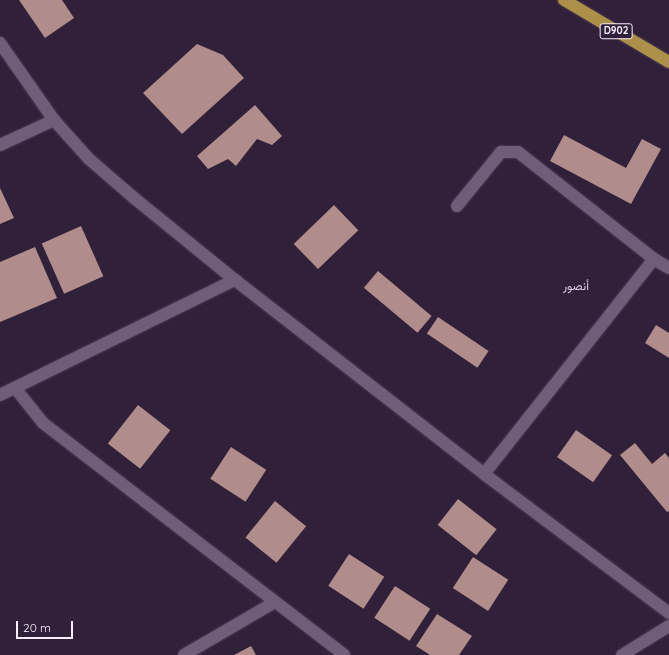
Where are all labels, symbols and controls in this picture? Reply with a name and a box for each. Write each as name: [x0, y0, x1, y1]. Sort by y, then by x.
road number: D902: [599, 23, 633, 39]
district label: أنصور: [563, 279, 589, 293]
scale bar: [18, 613, 75, 639]
text: 20 m: [23, 620, 51, 635]

